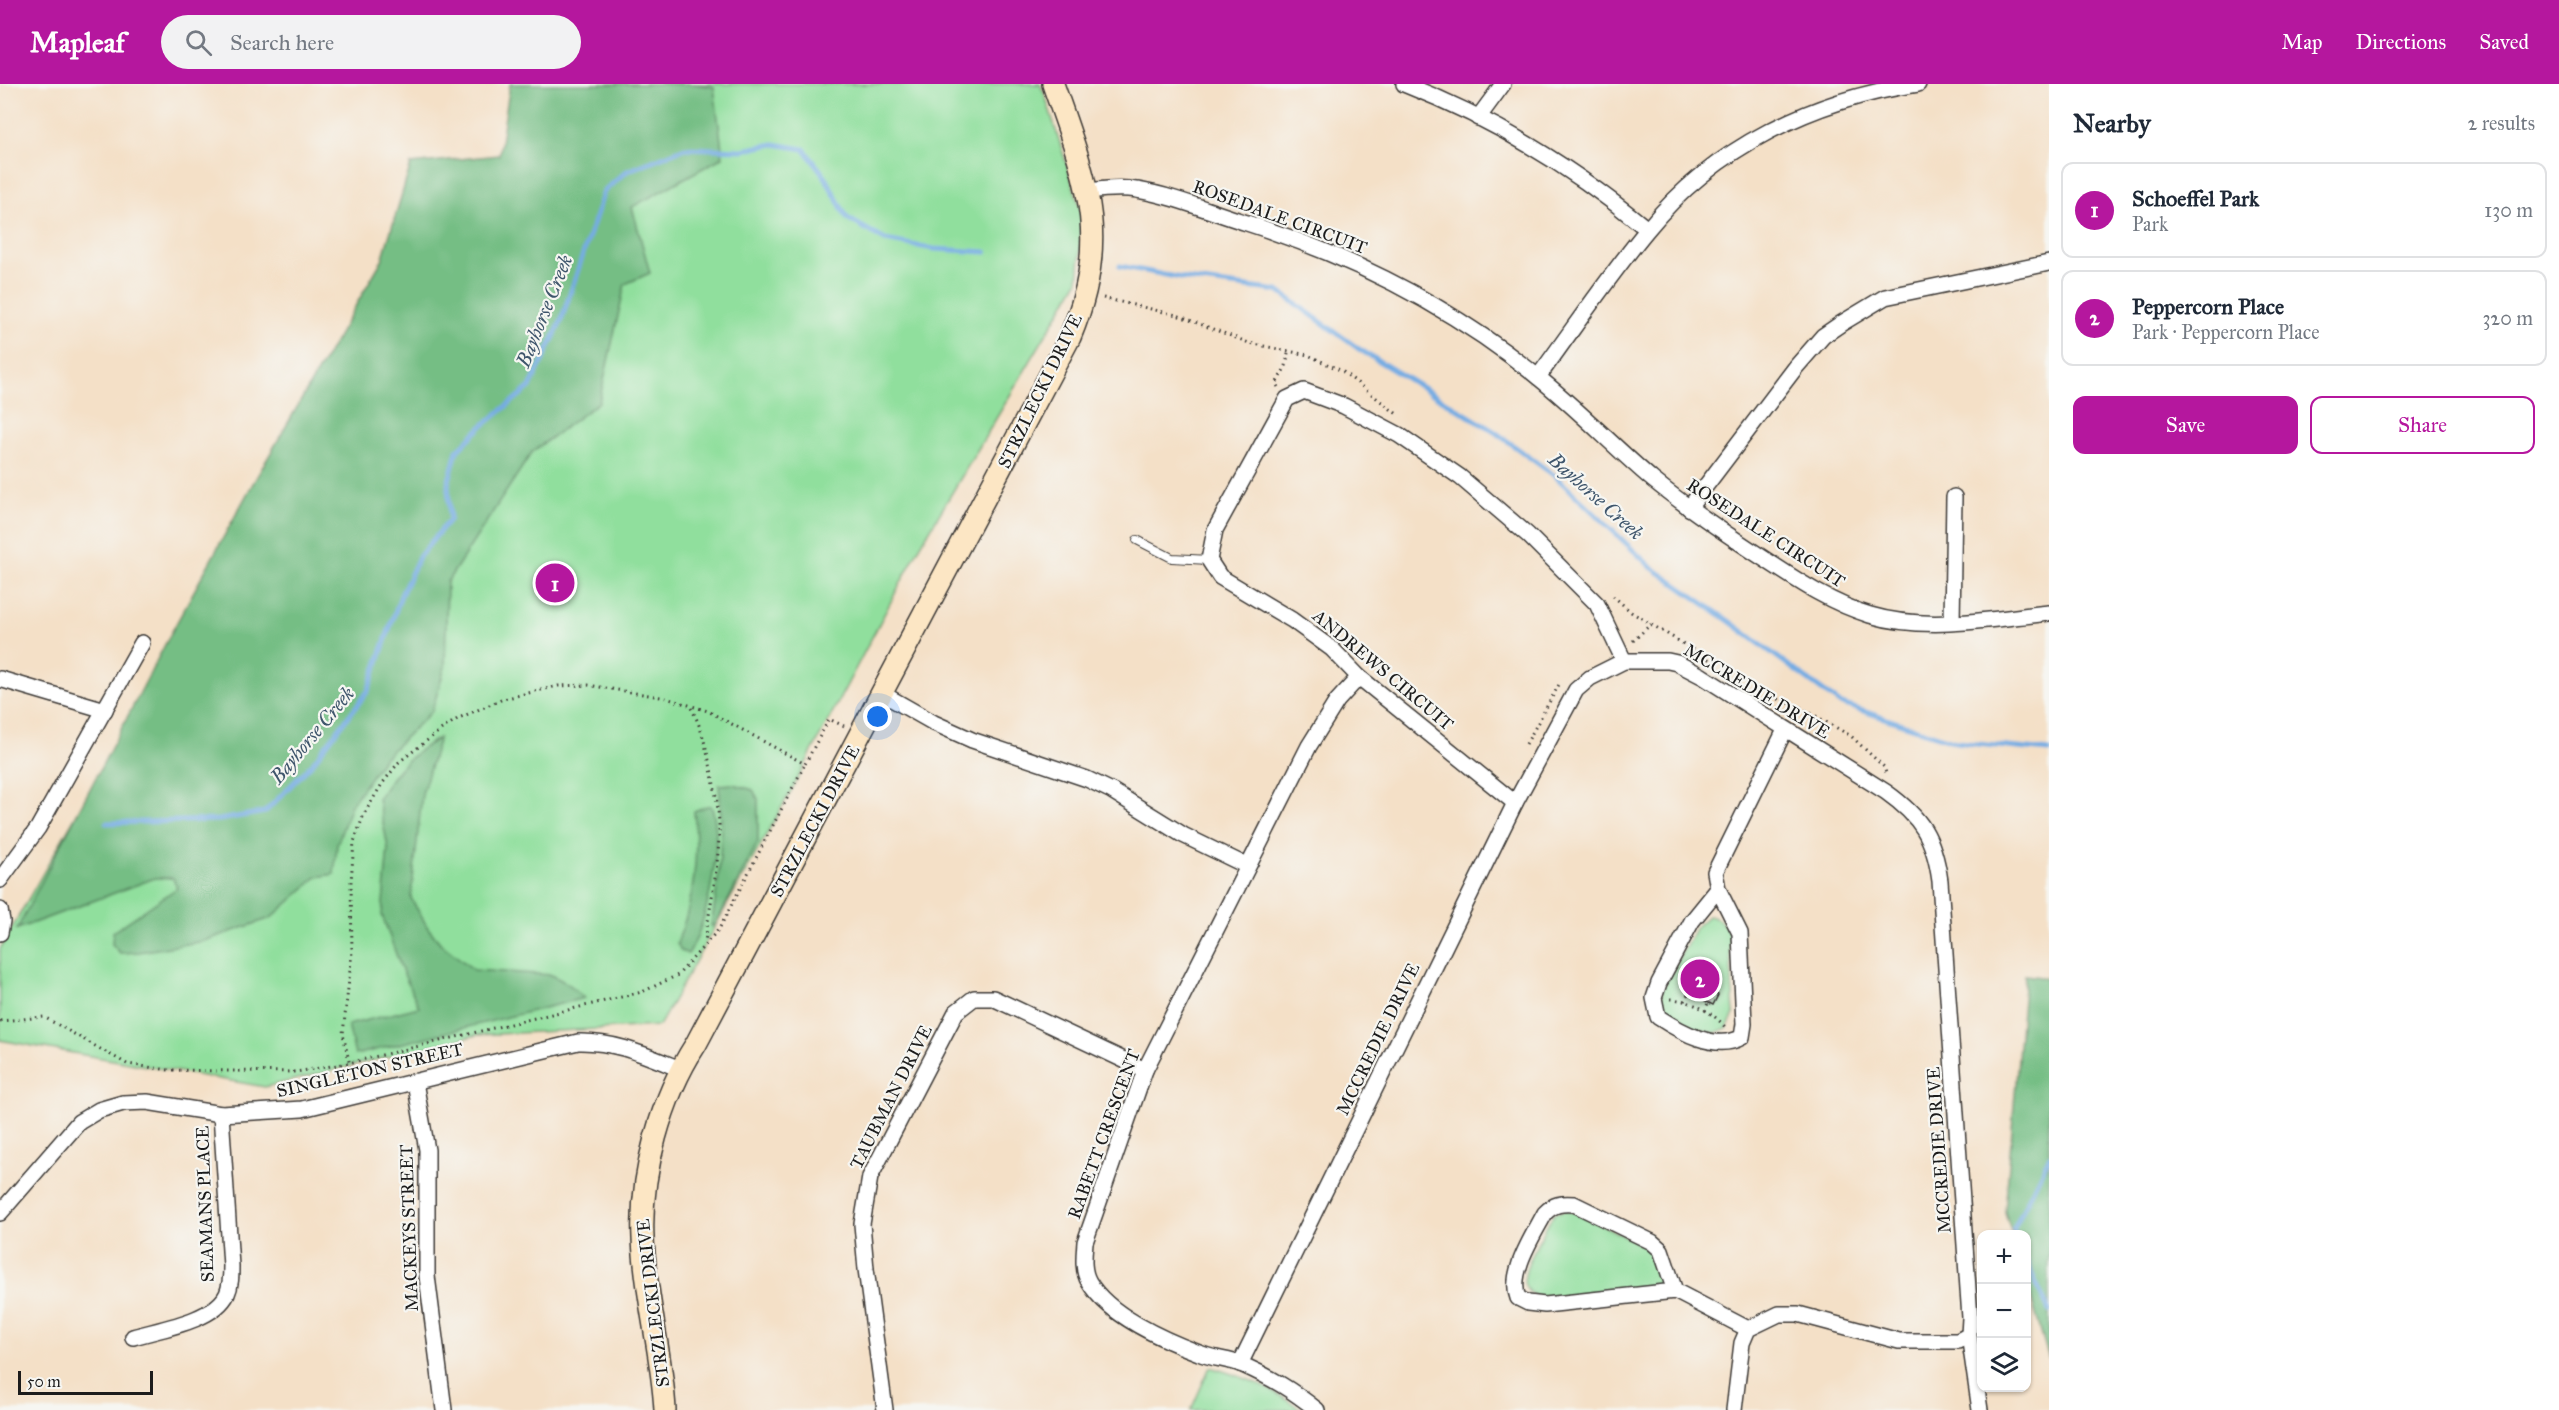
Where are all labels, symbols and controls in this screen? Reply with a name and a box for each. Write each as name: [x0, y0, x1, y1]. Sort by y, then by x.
search box: [161, 15, 581, 69]
text: Mapleaf: [30, 25, 125, 60]
icon: search: [182, 26, 215, 59]
text: Search here: [230, 29, 334, 56]
text: Map: [2282, 29, 2323, 55]
text: Directions: [2356, 29, 2446, 55]
text: Saved: [2479, 29, 2529, 55]
text: Nearby: [2073, 107, 2151, 139]
text: 2 results: [2467, 111, 2535, 135]
street label: ROSEDALE CIRCUIT: [1190, 175, 1370, 259]
text: Schoeffel Park: [2132, 185, 2259, 212]
text: 1: [2091, 198, 2098, 222]
text: 130 m: [2484, 198, 2533, 222]
text: Park: [2132, 212, 2168, 236]
water label: Bayhorse Creek: [510, 251, 577, 372]
text: Peppercorn Place: [2132, 293, 2284, 320]
text: 2: [2090, 306, 2099, 330]
text: 320 m: [2482, 306, 2533, 330]
street label: STRZLECKI DRIVE: [993, 310, 1087, 472]
text: Park · Peppercorn Place: [2132, 320, 2320, 344]
button: Save: [2073, 396, 2298, 454]
button: Share: [2310, 396, 2535, 454]
water label: Bayhorse Creek: [1543, 447, 1648, 545]
street label: ROSEDALE CIRCUIT: [1683, 474, 1849, 592]
pin: 1: [536, 560, 574, 606]
street label: ANDREWS CIRCUIT: [1307, 604, 1458, 735]
street label: MCCREDIE DRIVE: [1680, 639, 1834, 743]
water label: Bayhorse Creek: [264, 682, 359, 789]
your location: [863, 702, 892, 731]
street label: STRZLECKI DRIVE: [766, 741, 864, 901]
pin: 2: [1680, 956, 1720, 1002]
street label: MCCREDIE DRIVE: [1332, 959, 1424, 1119]
street label: TAUBMAN DRIVE: [845, 1021, 937, 1173]
street label: SINGLETON STREET: [274, 1038, 466, 1102]
street label: RABETT CRESCENT: [1063, 1046, 1145, 1222]
street label: MCCREDIE DRIVE: [1922, 1066, 1956, 1234]
street label: SEAMANS PLACE: [191, 1125, 219, 1283]
street label: MACKEYS STREET: [395, 1144, 423, 1312]
street label: STRZLECKI DRIVE: [632, 1218, 674, 1388]
map controls: [1977, 1230, 2031, 1392]
button: +: [1977, 1230, 2031, 1284]
button: −: [1977, 1284, 2031, 1338]
button: layers: [1977, 1338, 2031, 1392]
scale bar: [18, 1368, 153, 1396]
text: 50 m: [27, 1372, 61, 1391]

